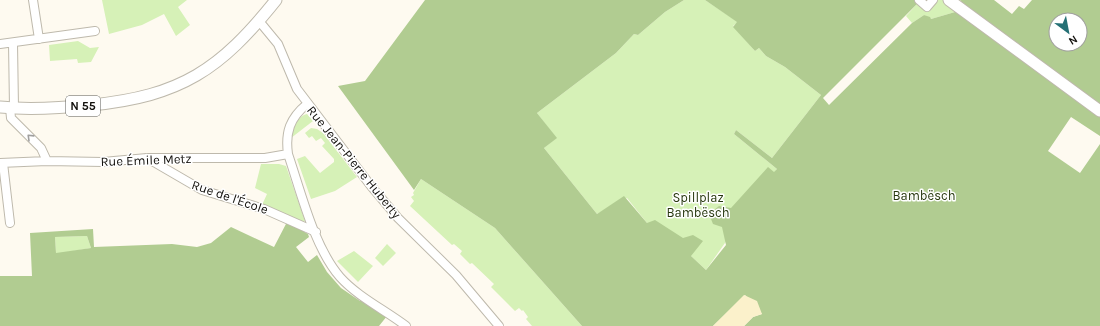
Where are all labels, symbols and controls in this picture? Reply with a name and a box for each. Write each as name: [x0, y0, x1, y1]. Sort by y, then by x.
north arrow: [1048, 12, 1088, 52]
text: N: [1066, 32, 1080, 48]
road number: N 55: [66, 96, 100, 116]
street label: Rue Jean-Pierre Huberty: [304, 103, 404, 221]
one-way arrow: [27, 134, 35, 142]
street label: Rue Émile Metz: [100, 149, 192, 169]
street label: Rue de l'École: [190, 175, 271, 217]
park label: Bambësch: [892, 188, 956, 203]
park label: Spillplaz Bambësch: [666, 190, 730, 220]

